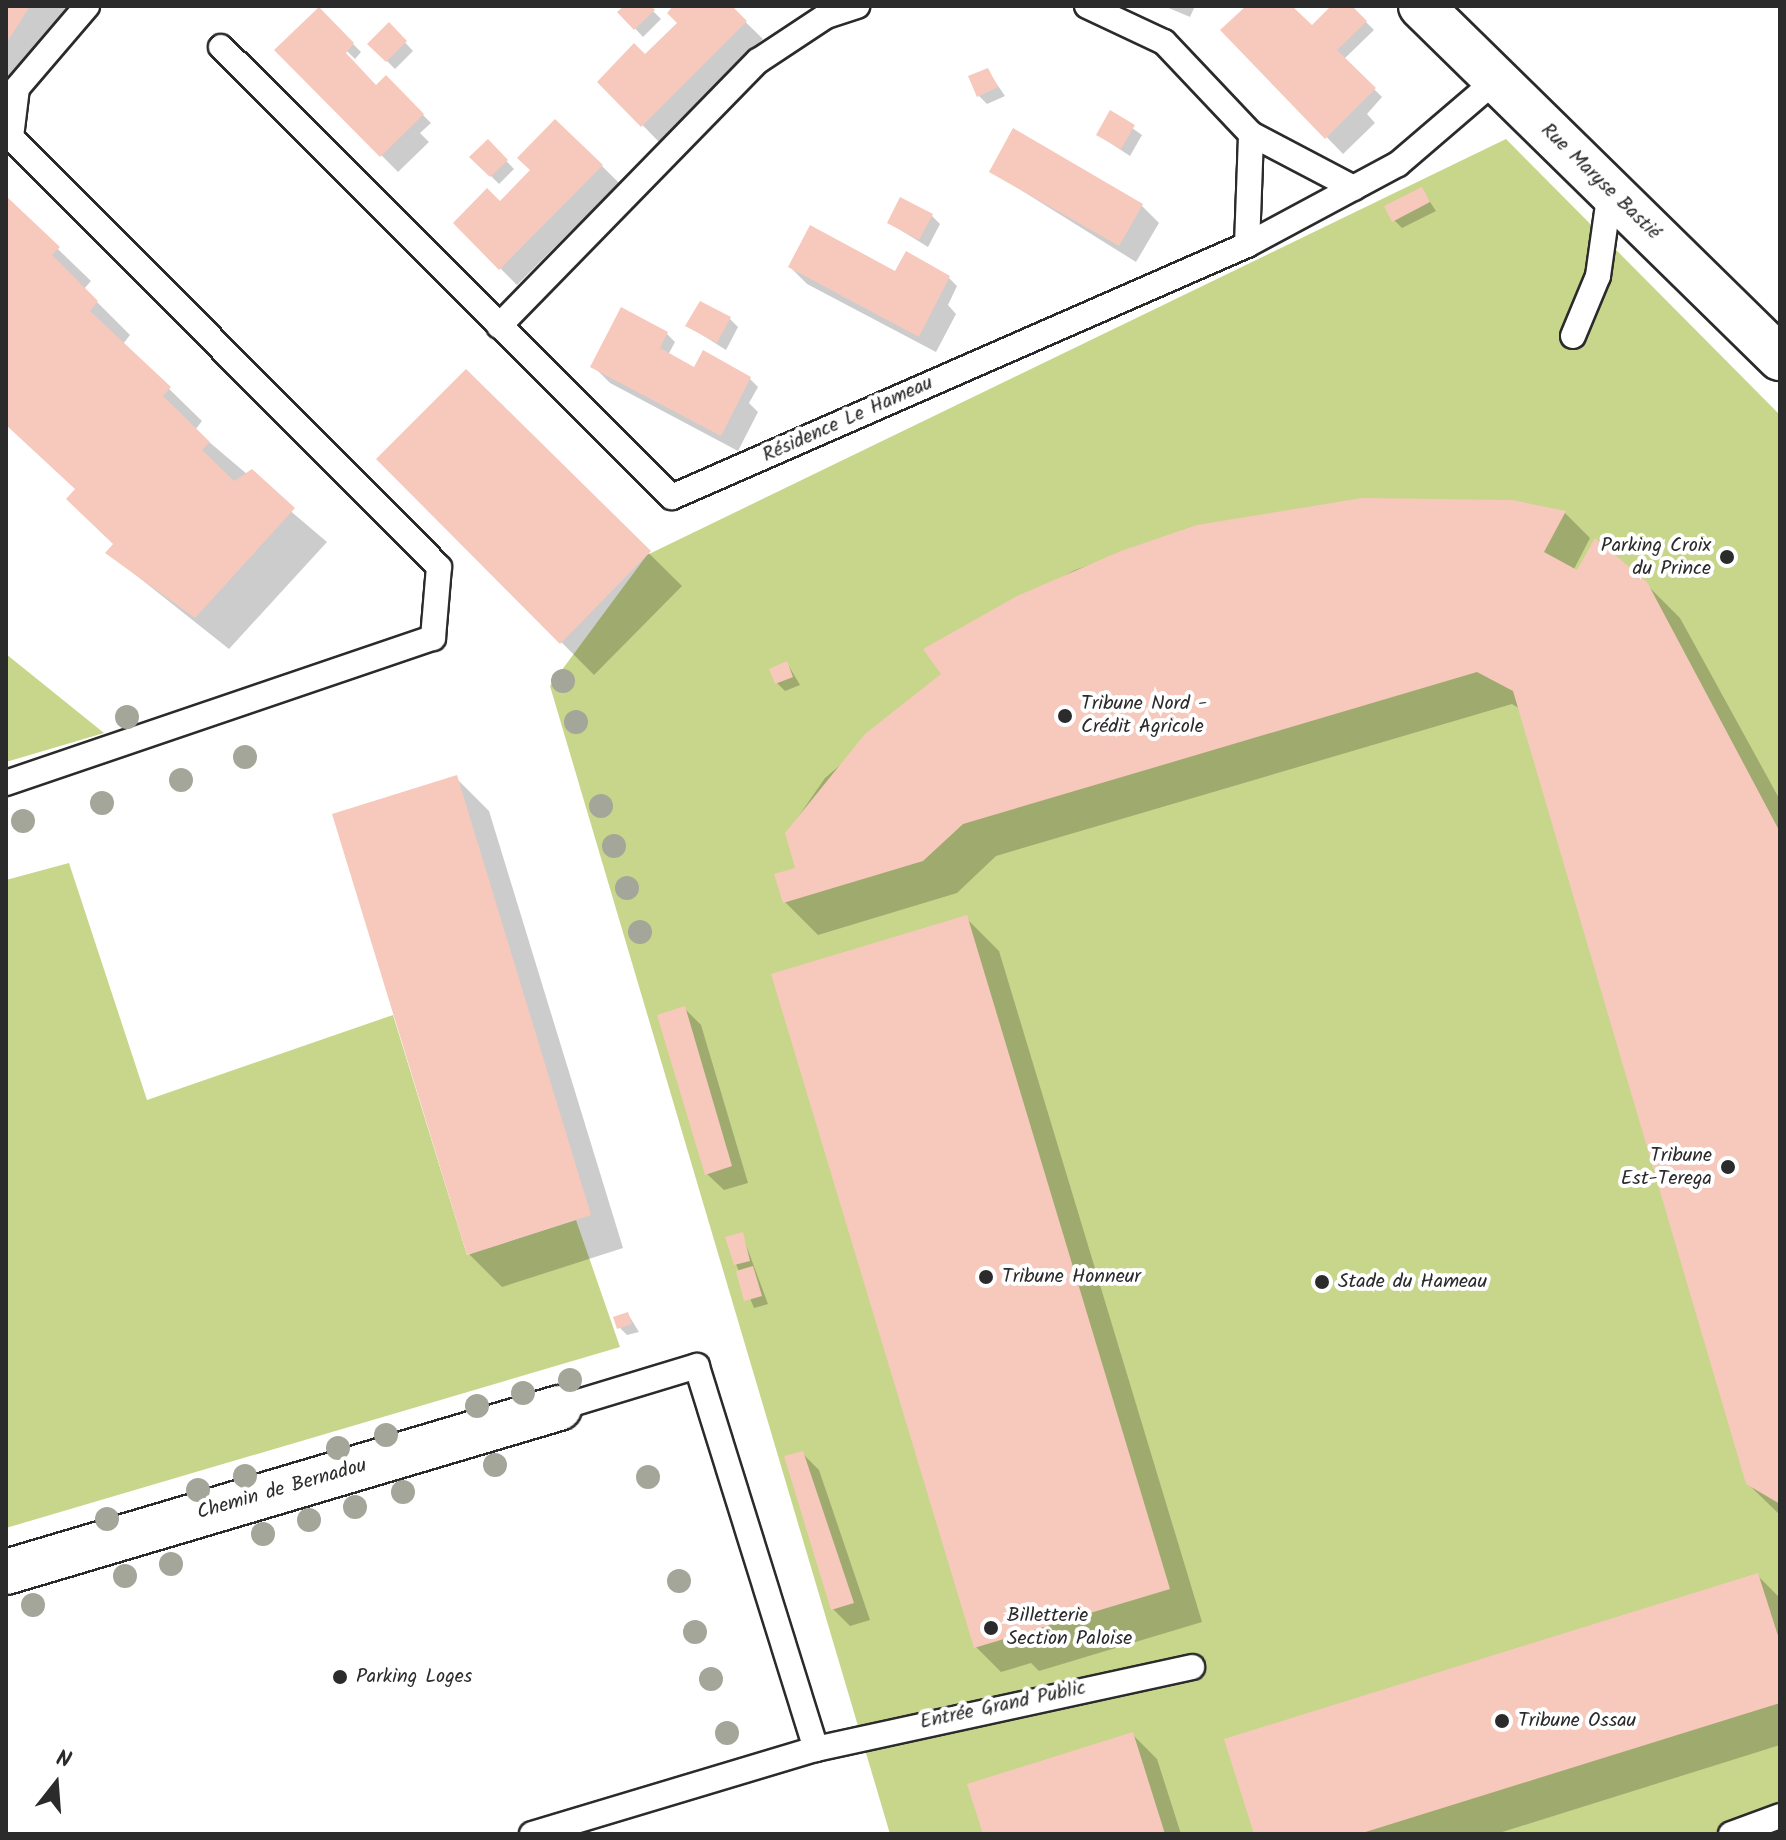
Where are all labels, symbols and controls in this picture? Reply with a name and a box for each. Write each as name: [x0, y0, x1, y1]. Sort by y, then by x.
street label: Rue Maryse Bastié: [1535, 119, 1665, 245]
street label: Résidence Le Hameau: [759, 372, 937, 468]
place label: Parking Croix du Prince: [1601, 534, 1711, 581]
marker: Parking Croix du Prince: [1718, 548, 1736, 566]
place label: Tribune Nord - Crédit Agricole: [1081, 692, 1207, 739]
marker: Tribune Nord - Crédit Agricole: [1056, 707, 1074, 725]
place label: Tribune Est-Terega: [1621, 1144, 1712, 1191]
marker: Tribune Est-Terega: [1719, 1158, 1737, 1176]
place label: Tribune Honneur: [1002, 1265, 1141, 1289]
marker: Tribune Honneur: [977, 1268, 995, 1286]
place label: Stade du Hameau: [1338, 1270, 1487, 1294]
marker: Stade du Hameau: [1313, 1273, 1331, 1291]
street label: Chemin de Bernadou: [195, 1454, 369, 1526]
place label: Billetterie Section Paloise: [1007, 1604, 1132, 1651]
marker: Billetterie Section Paloise: [982, 1619, 1000, 1637]
place label: Parking Loges: [356, 1665, 472, 1689]
marker: Parking Loges: [331, 1668, 349, 1686]
street label: Entrée Grand Public: [918, 1677, 1088, 1735]
place label: Tribune Ossau: [1518, 1709, 1636, 1733]
marker: Tribune Ossau: [1493, 1712, 1511, 1730]
text: N: [51, 1742, 75, 1779]
north arrow: [16, 1744, 96, 1824]

